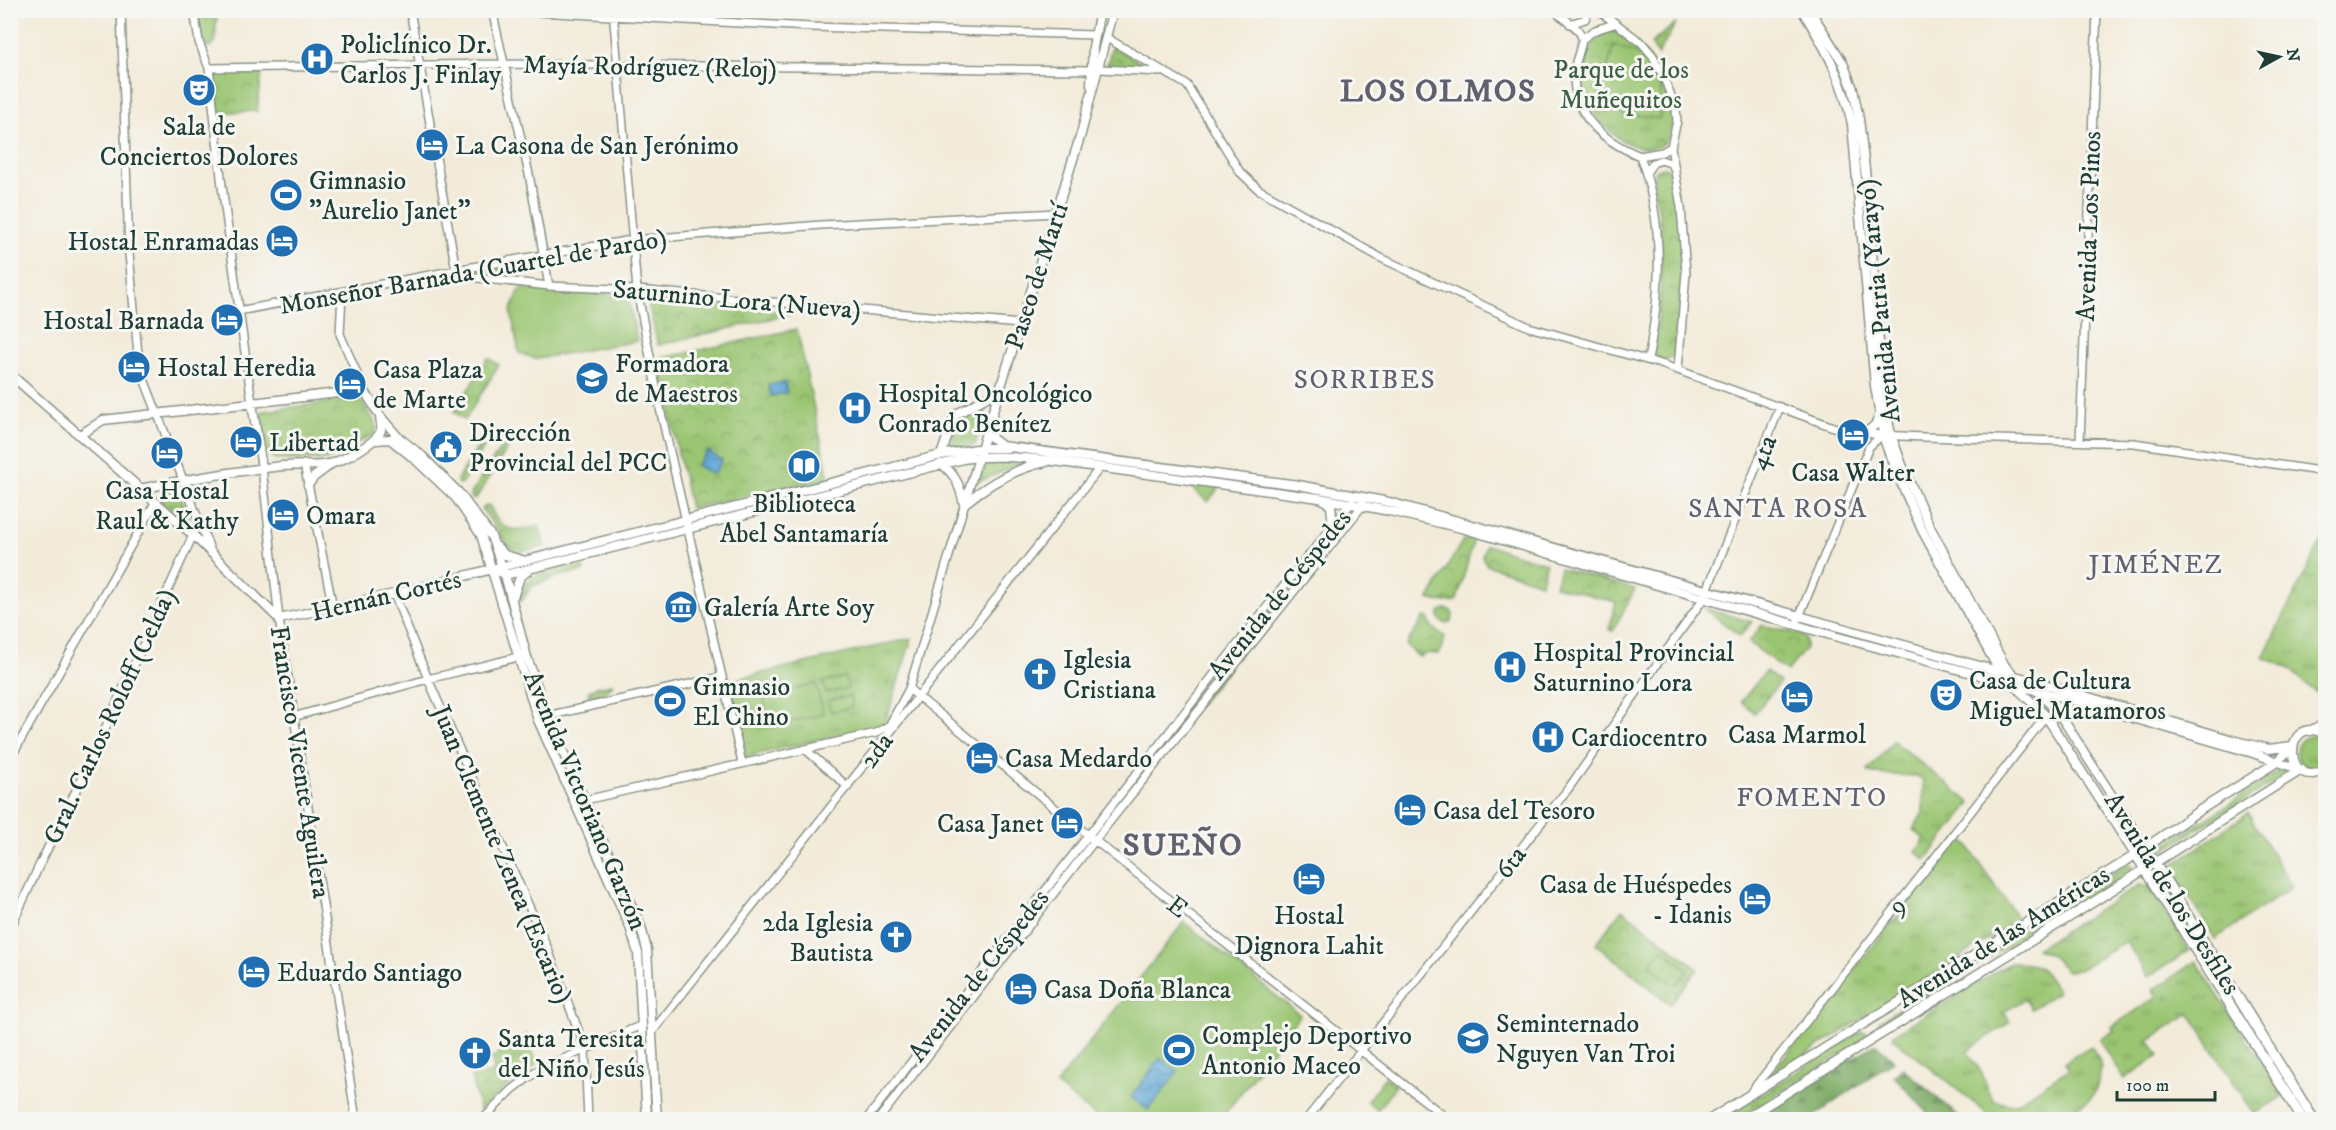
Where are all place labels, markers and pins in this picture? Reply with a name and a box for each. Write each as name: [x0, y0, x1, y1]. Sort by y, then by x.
place label: Policlínico Dr. Carlos J. Finlay: [340, 29, 502, 92]
hospital icon: Policlínico Dr. Carlos J. Finlay: [299, 41, 335, 77]
theatre icon: Sala de Conciertos Dolores: [181, 72, 217, 108]
place label: Sala de Conciertos Dolores: [100, 111, 298, 174]
hotel icon: La Casona de San Jerónimo: [414, 127, 450, 163]
place label: La Casona de San Jerónimo: [455, 130, 739, 163]
place label: Gimnasio "Aurelio Janet": [309, 165, 471, 228]
sports icon: Gimnasio "Aurelio Janet": [268, 177, 304, 213]
hotel icon: Hostal Enramadas: [264, 223, 300, 259]
place label: Hostal Enramadas: [67, 226, 259, 259]
hotel icon: Hostal Barnada: [209, 302, 245, 338]
place label: Hostal Barnada: [43, 305, 204, 338]
place label: Formadora de Maestros: [615, 348, 738, 411]
hotel icon: Hostal Heredia: [116, 349, 152, 385]
place label: Hostal Heredia: [157, 352, 316, 385]
place label: Casa Plaza de Marte: [373, 354, 483, 417]
school or university icon: Formadora de Maestros: [574, 360, 610, 396]
hotel icon: Casa Plaza de Marte: [332, 366, 368, 402]
place label: Hospital Oncológico Conrado Benítez: [878, 378, 1092, 441]
hospital icon: Hospital Oncológico Conrado Benítez: [837, 390, 873, 426]
place label: Dirección Provincial del PCC: [469, 417, 667, 480]
hotel icon: Casa Walter: [1835, 417, 1871, 453]
hotel icon: Libertad: [228, 424, 264, 460]
place label: Libertad: [269, 427, 359, 460]
public building icon: Dirección Provincial del PCC: [428, 429, 464, 465]
hotel icon: Casa Hostal Raul & Kathy: [149, 435, 185, 471]
library icon: Biblioteca Abel Santamaría: [786, 448, 822, 484]
place label: Casa Walter: [1791, 457, 1915, 490]
place label: Casa Hostal Raul & Kathy: [95, 475, 239, 538]
place label: Biblioteca Abel Santamaría: [720, 488, 888, 551]
hotel icon: Omara: [265, 497, 301, 533]
place label: Omara: [306, 500, 376, 533]
museum icon: Galería Arte Soy: [663, 589, 699, 625]
place label: Galería Arte Soy: [704, 592, 875, 625]
place label: Hospital Provincial Saturnino Lora: [1533, 637, 1734, 700]
place label: Iglesia Cristiana: [1063, 644, 1156, 707]
hospital icon: Hospital Provincial Saturnino Lora: [1492, 649, 1528, 685]
church icon: Iglesia Cristiana: [1022, 656, 1058, 692]
place label: Casa de Cultura Miguel Matamoros: [1969, 665, 2166, 728]
place label: Gimnasio El Chino: [693, 671, 790, 734]
theatre icon: Casa de Cultura Miguel Matamoros: [1928, 677, 1964, 713]
hotel icon: Casa Marmol: [1779, 679, 1815, 715]
sports icon: Gimnasio El Chino: [652, 683, 688, 719]
hospital icon: Cardiocentro: [1530, 719, 1566, 755]
place label: Casa Marmol: [1728, 719, 1866, 752]
place label: Cardiocentro: [1571, 722, 1707, 755]
hotel icon: Casa Medardo: [964, 740, 1000, 776]
place label: Casa Medardo: [1005, 743, 1152, 776]
hotel icon: Casa del Tesoro: [1392, 792, 1428, 828]
place label: Casa del Tesoro: [1433, 795, 1595, 828]
hotel icon: Casa Janet: [1049, 805, 1085, 841]
place label: Casa Janet: [937, 808, 1044, 841]
hotel icon: Hostal Dignora Lahit: [1291, 861, 1327, 897]
place label: Casa de Huéspedes - Idanis: [1539, 869, 1732, 932]
hotel icon: Casa de Huéspedes - Idanis: [1737, 881, 1773, 917]
place label: Hostal Dignora Lahit: [1234, 900, 1384, 963]
place label: 2da Iglesia Bautista: [762, 907, 873, 970]
church icon: 2da Iglesia Bautista: [878, 919, 914, 955]
hotel icon: Eduardo Santiago: [236, 954, 272, 990]
place label: Eduardo Santiago: [277, 957, 462, 990]
hotel icon: Casa Doña Blanca: [1003, 971, 1039, 1007]
place label: Casa Doña Blanca: [1044, 974, 1231, 1007]
place label: Seminternado Nguyen Van Troi: [1496, 1008, 1675, 1071]
place label: Complejo Deportivo Antonio Maceo: [1202, 1020, 1412, 1083]
school or university icon: Seminternado Nguyen Van Troi: [1455, 1020, 1491, 1056]
place label: Santa Teresita del Niño Jesús: [498, 1023, 645, 1086]
sports icon: Complejo Deportivo Antonio Maceo: [1161, 1032, 1197, 1068]
church icon: Santa Teresita del Niño Jesús: [457, 1035, 493, 1071]

